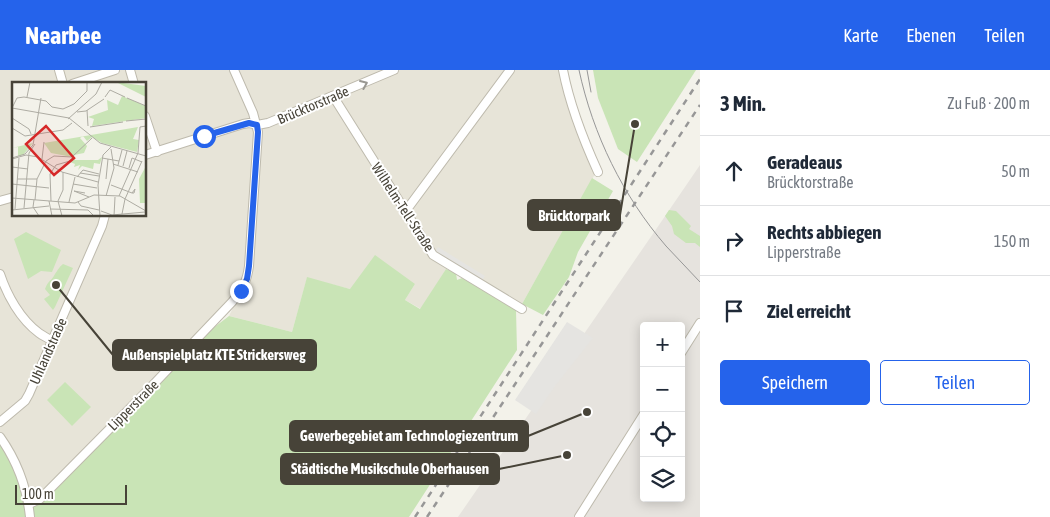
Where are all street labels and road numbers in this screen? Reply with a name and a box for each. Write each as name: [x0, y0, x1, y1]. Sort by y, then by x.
street label: Brücktorstraße: [275, 83, 351, 127]
street label: Wilhelm-Tell-Straße: [368, 160, 438, 254]
street label: Uhlandstraße: [26, 315, 70, 387]
street label: Lipperstraße: [104, 376, 162, 434]

